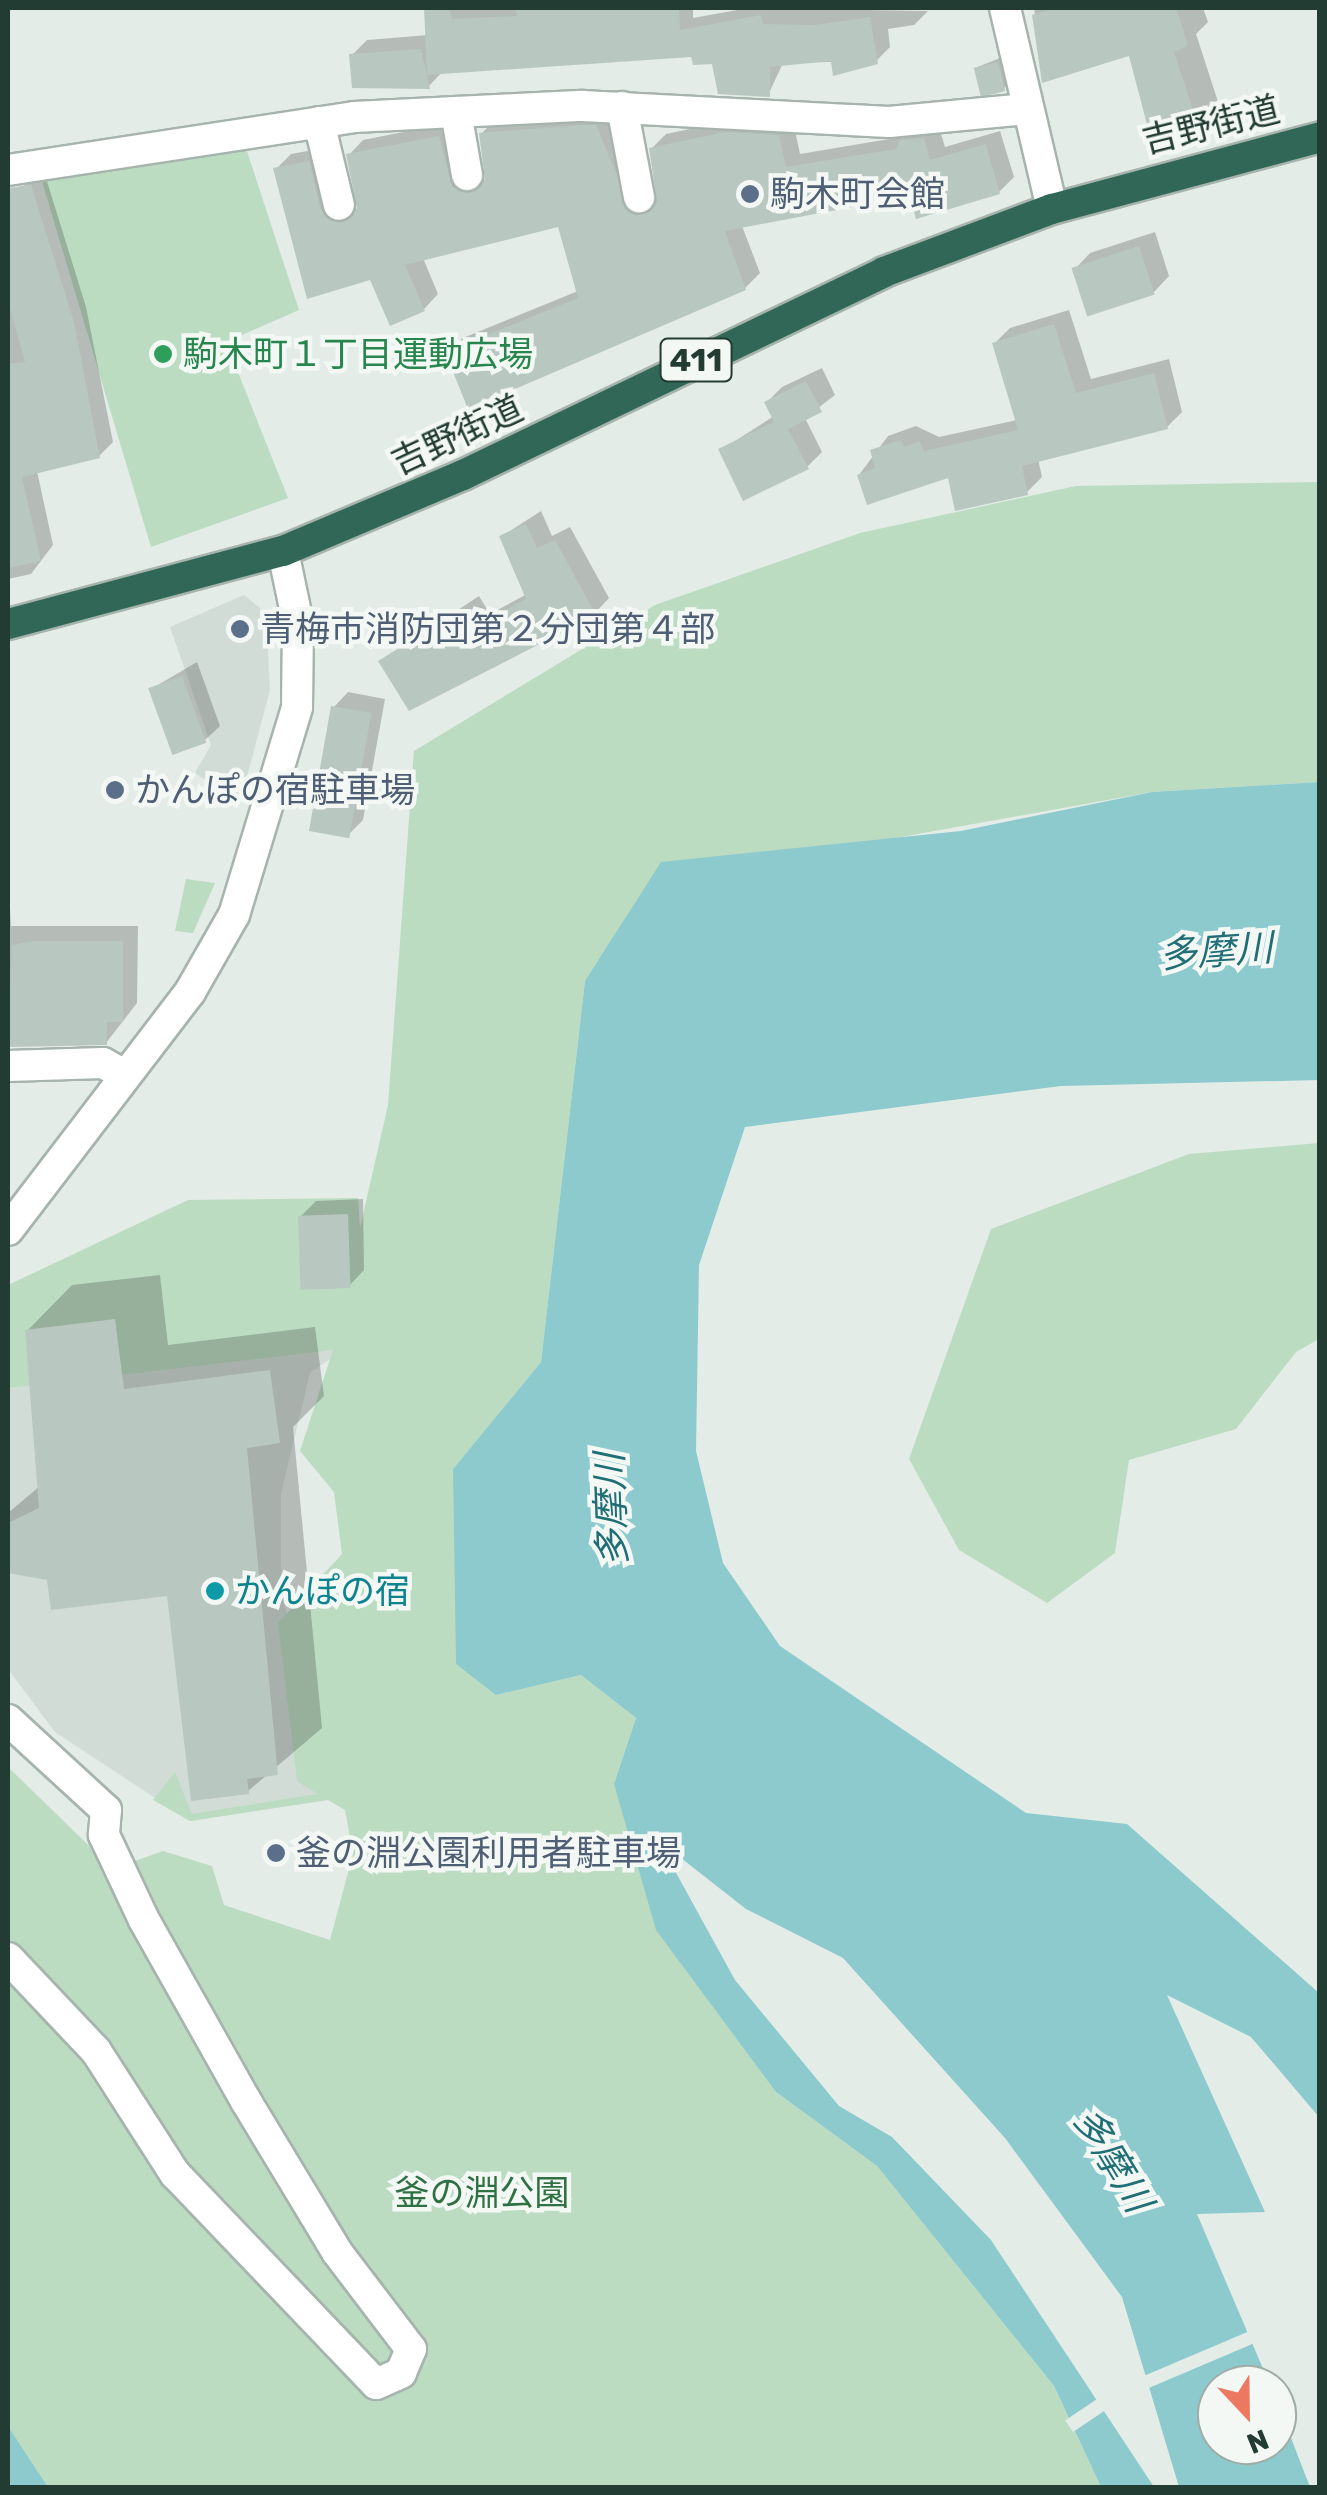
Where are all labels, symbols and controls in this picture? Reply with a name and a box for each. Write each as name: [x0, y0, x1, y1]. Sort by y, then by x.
street label: 吉野街道: [1138, 88, 1284, 162]
place label: 駒木町会館: [770, 173, 945, 215]
marker: 駒木町会館: [739, 183, 761, 205]
place label: 駒木町１丁目運動広場: [183, 333, 533, 375]
road number: 411: [658, 333, 734, 387]
marker: 駒木町１丁目運動広場: [152, 343, 174, 365]
street label: 吉野街道: [385, 386, 529, 484]
place label: 青梅市消防団第２分団第４部: [260, 608, 715, 650]
marker: 青梅市消防団第２分団第４部: [229, 618, 251, 640]
place label: かんぽの宿駐車場: [135, 769, 415, 811]
marker: かんぽの宿駐車場: [104, 779, 126, 801]
water label: 多摩川: [1158, 925, 1274, 979]
water label: 多摩川: [587, 1452, 637, 1568]
place label: かんぽの宿: [235, 1570, 410, 1612]
marker: かんぽの宿: [204, 1580, 226, 1602]
place label: 釜の淵公園利用者駐車場: [296, 1832, 681, 1874]
marker: 釜の淵公園利用者駐車場: [265, 1842, 287, 1864]
water label: 多摩川: [1063, 2099, 1161, 2221]
park label: 釜の淵公園: [395, 2172, 569, 2214]
north arrow: [1197, 2365, 1297, 2465]
text: N: [1242, 2422, 1273, 2460]

